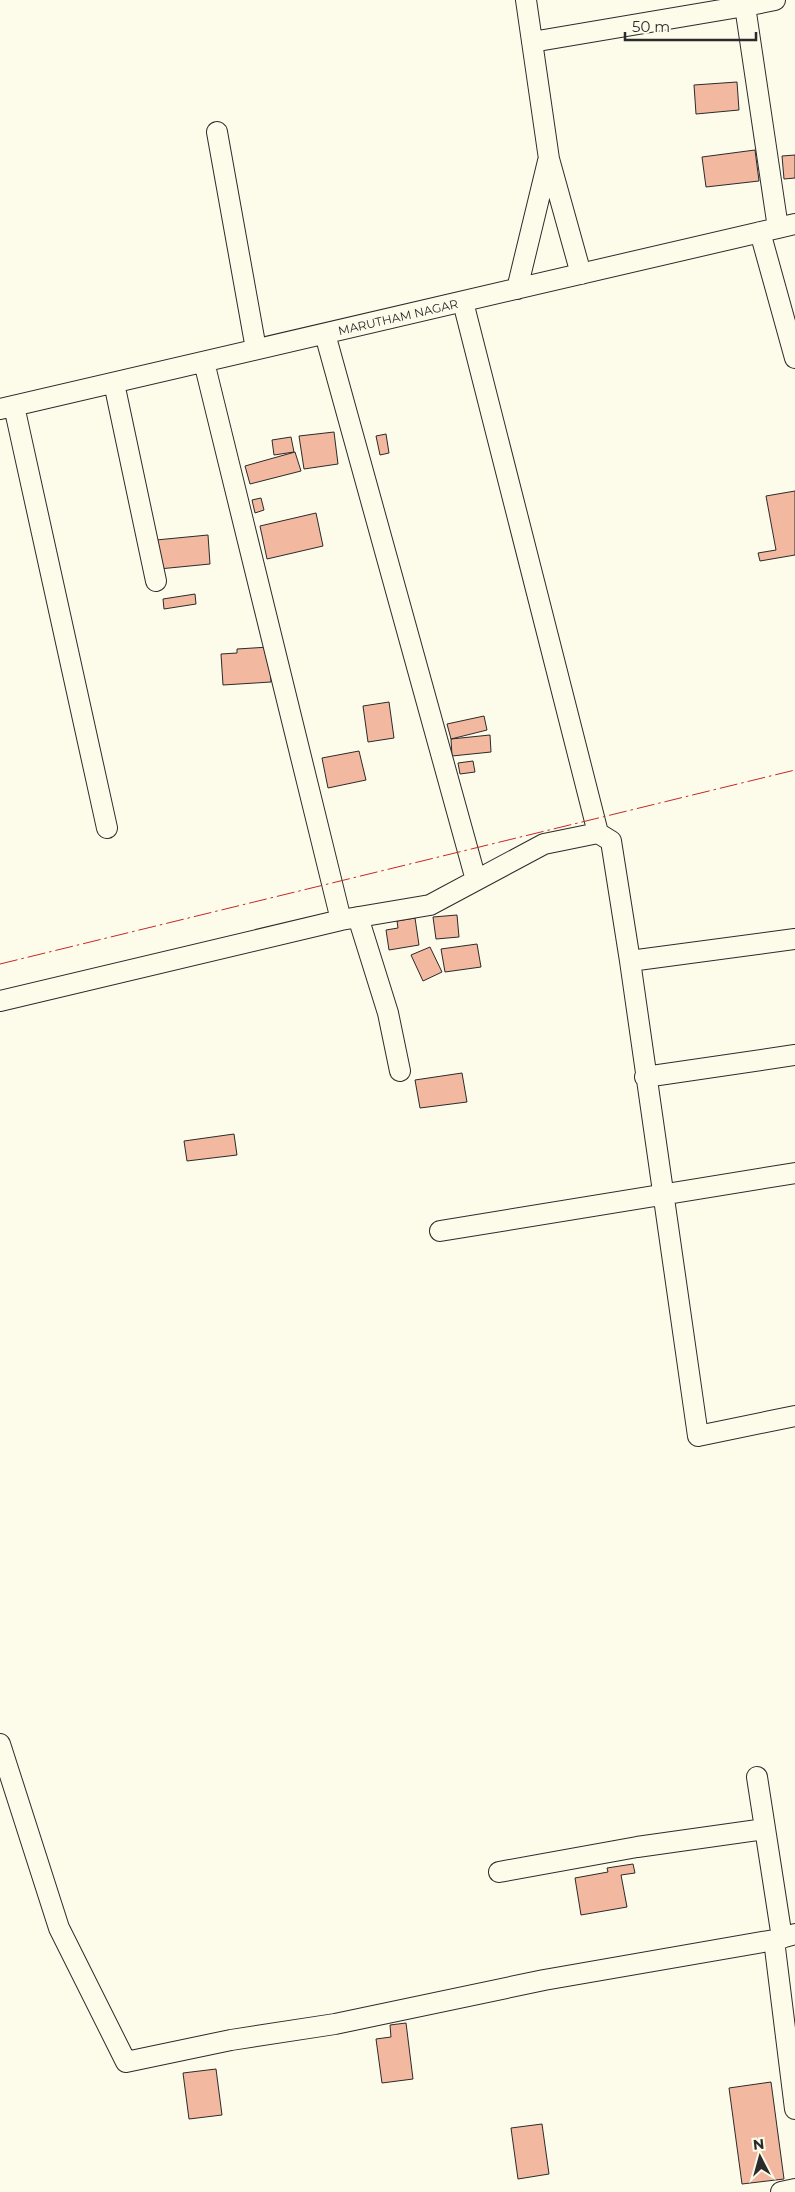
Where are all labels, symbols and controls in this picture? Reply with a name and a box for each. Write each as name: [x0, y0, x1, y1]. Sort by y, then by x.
scale bar: [625, 10, 756, 42]
text: 50 m: [632, 17, 670, 36]
street label: MARUTHAM NAGAR: [337, 296, 460, 338]
north arrow: [735, 2132, 785, 2182]
text: N: [752, 2135, 765, 2154]

